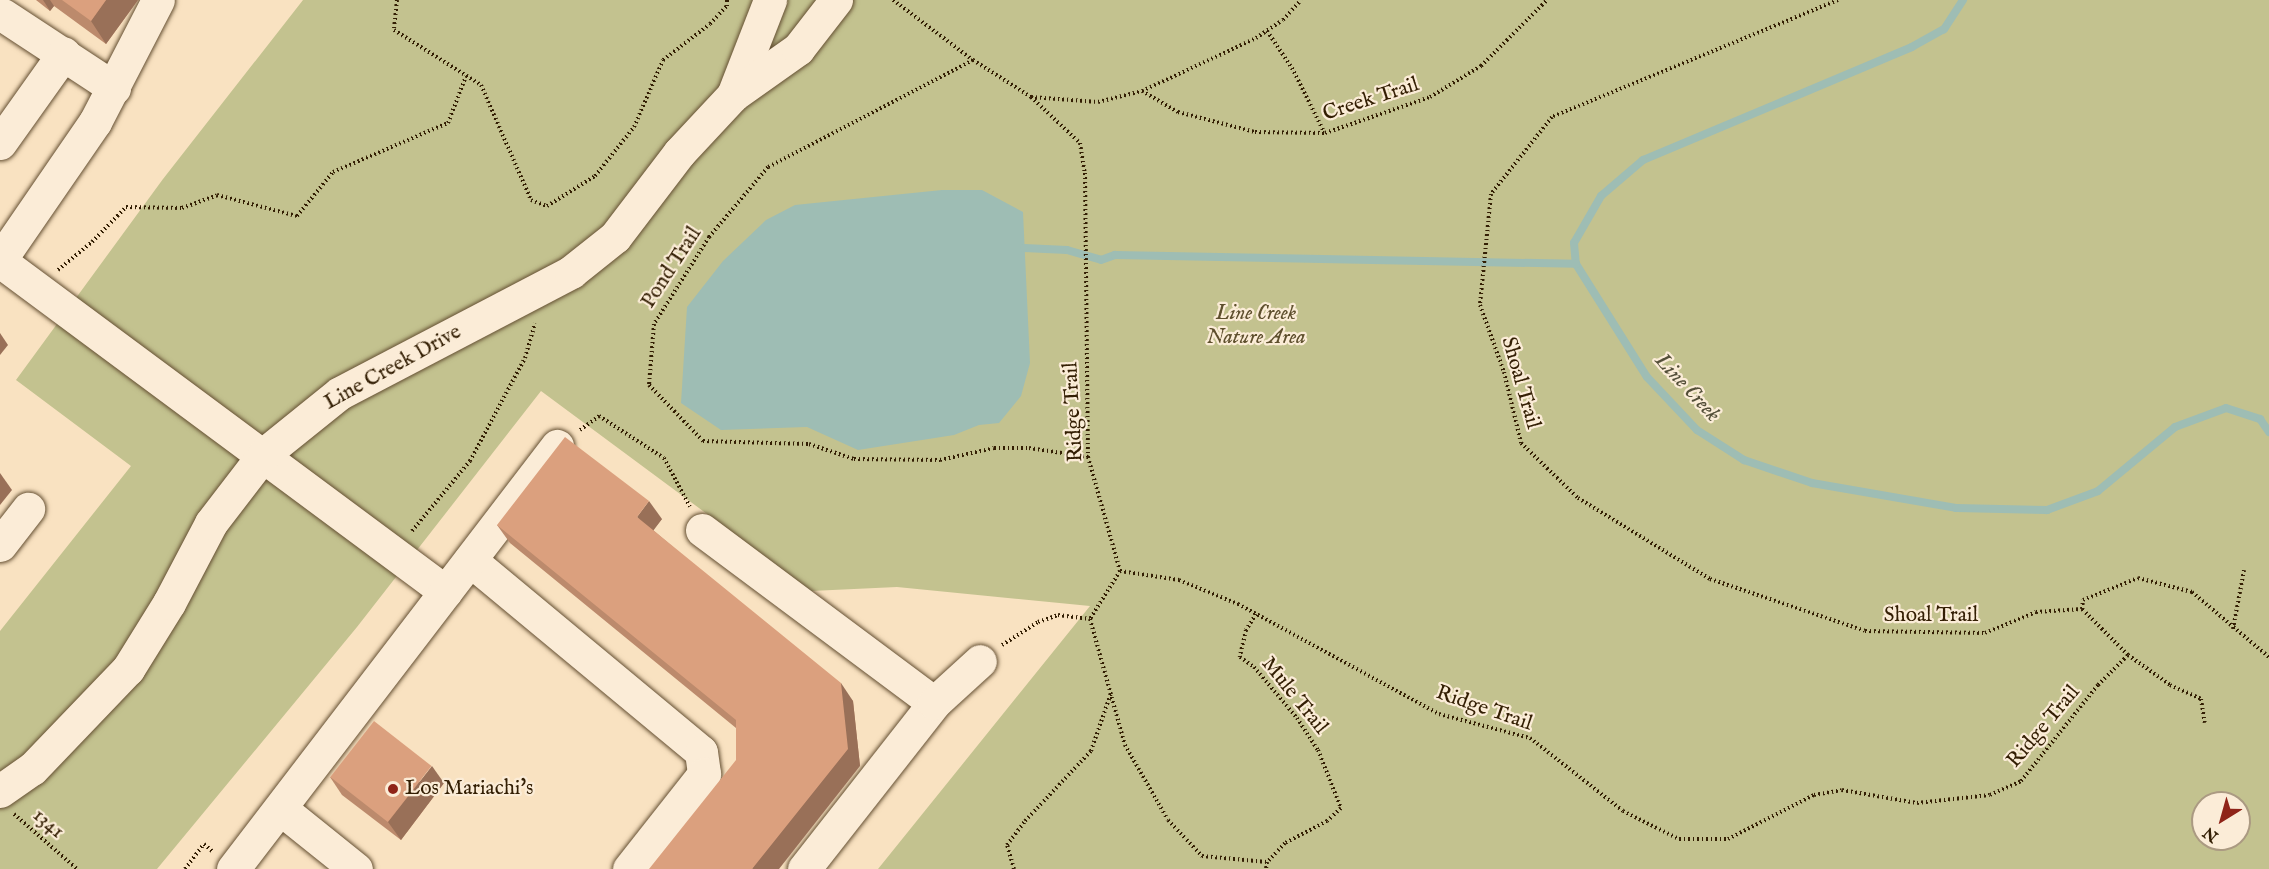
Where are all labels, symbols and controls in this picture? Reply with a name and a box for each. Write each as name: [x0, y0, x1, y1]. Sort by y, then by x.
street label: Creek Trail: [1320, 73, 1422, 127]
street label: Pond Trail: [636, 223, 708, 313]
park label: Line Creek Nature Area: [1206, 301, 1306, 351]
street label: Line Creek Drive: [320, 320, 466, 416]
street label: Shoal Trail: [1495, 334, 1545, 432]
water label: Line Creek: [1649, 348, 1725, 428]
street label: Ridge Trail: [1059, 361, 1089, 463]
street label: Shoal Trail: [1884, 603, 1978, 629]
street label: Mule Trail: [1255, 652, 1333, 740]
street label: Ridge Trail: [1433, 681, 1535, 737]
street label: Ridge Trail: [2002, 681, 2086, 773]
place label: Los Mariachi's: [405, 776, 533, 802]
marker: Los Mariachi's: [386, 782, 400, 796]
north arrow: [2191, 791, 2251, 851]
street label: 1341: [27, 803, 69, 845]
text: N: [2200, 822, 2223, 846]

